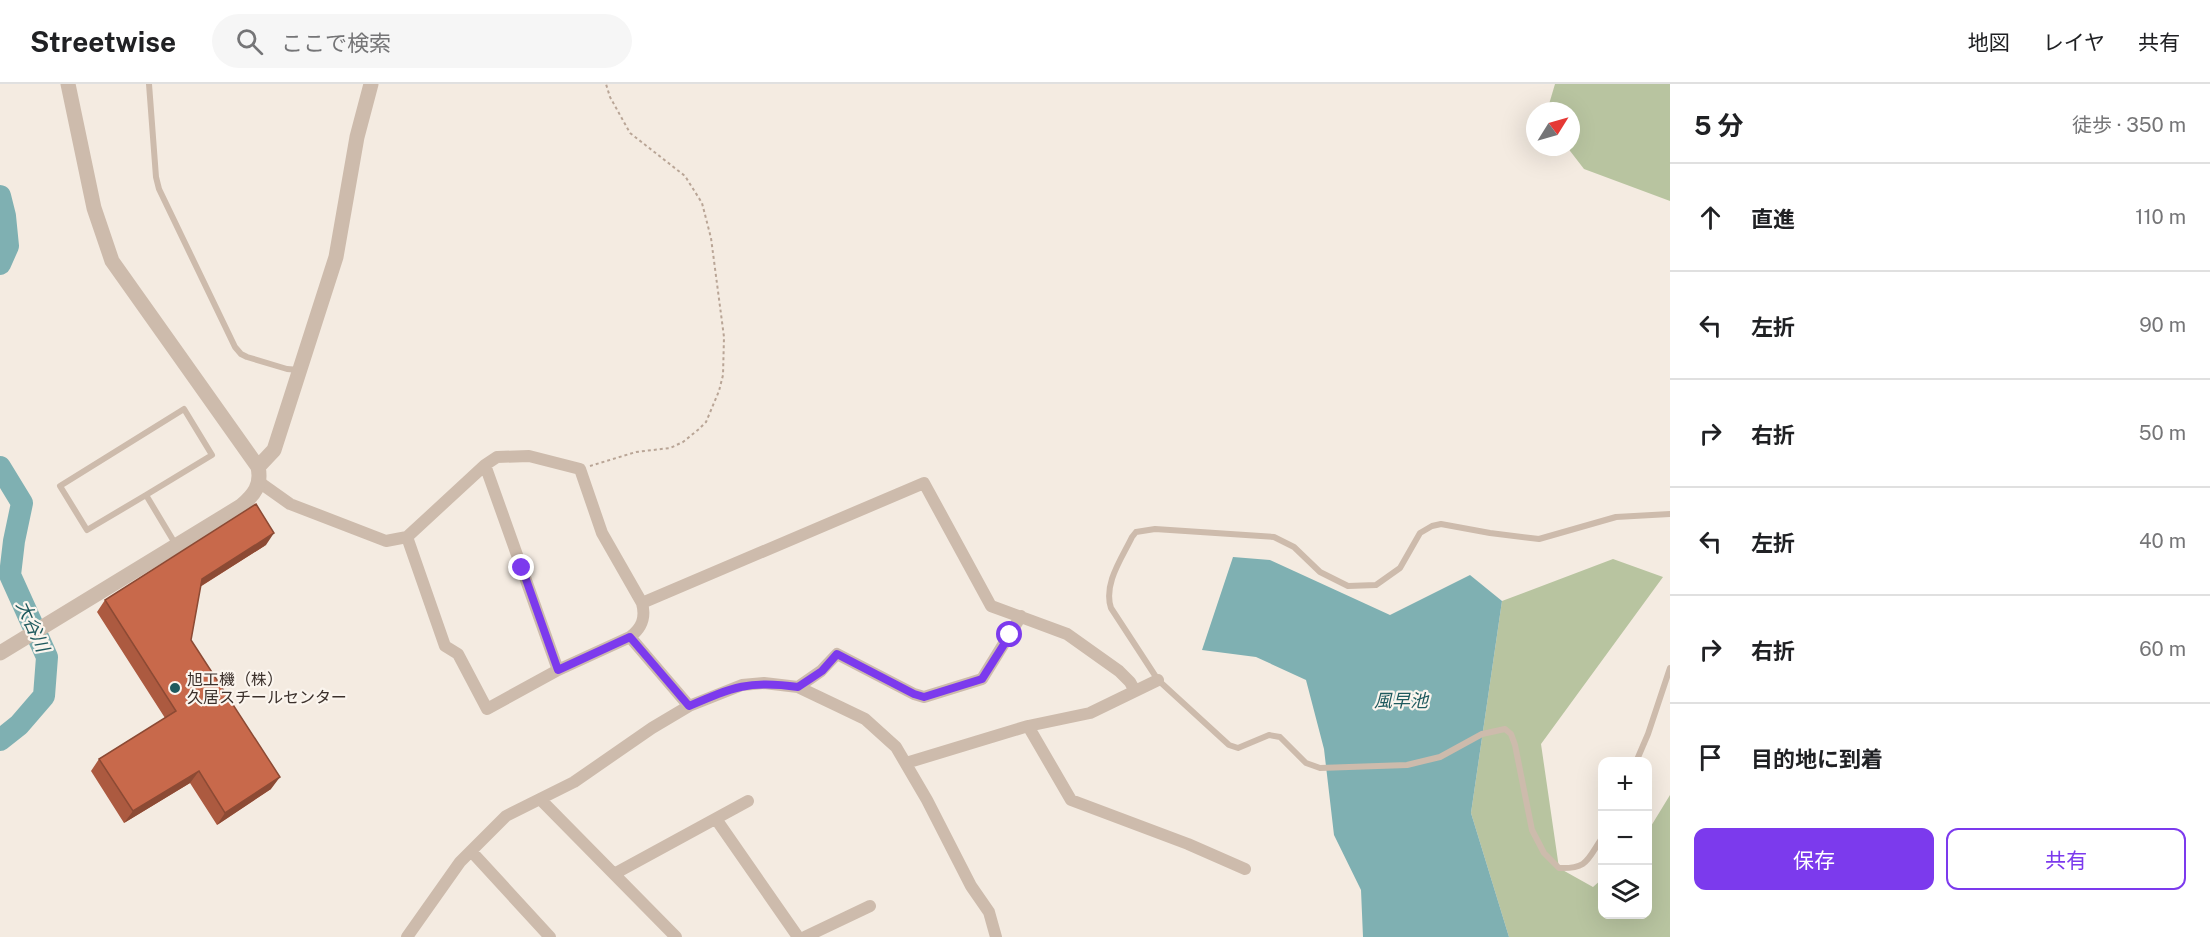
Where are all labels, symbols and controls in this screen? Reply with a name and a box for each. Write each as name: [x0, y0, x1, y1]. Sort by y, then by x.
search box: [212, 14, 632, 68]
text: Streetwise: [30, 25, 176, 58]
icon: search: [233, 25, 266, 58]
text: ここで検索: [281, 30, 391, 56]
text: 地図: [1968, 30, 2010, 55]
text: レイヤ: [2043, 30, 2105, 55]
text: 共有: [2138, 30, 2180, 55]
north arrow: [1526, 102, 1580, 156]
text: 5 分: [1694, 110, 1743, 141]
text: 徒歩 · 350 m: [2072, 113, 2186, 137]
icon: ahead: [1694, 201, 1727, 234]
text: 110 m: [2135, 205, 2186, 229]
text: 直進: [1751, 206, 1795, 232]
icon: left: [1694, 309, 1727, 342]
text: 90 m: [2139, 313, 2186, 337]
text: 左折: [1751, 314, 1795, 340]
icon: right: [1694, 417, 1727, 450]
text: 50 m: [2139, 421, 2186, 445]
text: 右折: [1751, 422, 1795, 448]
icon: left: [1694, 525, 1727, 558]
text: 40 m: [2139, 529, 2186, 553]
text: 左折: [1751, 530, 1795, 556]
route end: [508, 554, 534, 580]
water label: 大谷川: [12, 597, 54, 657]
route start: [996, 621, 1022, 647]
icon: right: [1694, 633, 1727, 666]
text: 60 m: [2139, 637, 2186, 661]
text: 右折: [1751, 638, 1795, 664]
place label: 旭工機（株） 久居スチールセンター: [187, 670, 347, 707]
marker: 旭工機（株） 久居スチールセンター: [168, 681, 182, 695]
water label: 風早池: [1374, 690, 1430, 711]
icon: arrive: [1694, 741, 1727, 774]
text: 目的地に到着: [1751, 746, 1883, 772]
map controls: [1598, 757, 1652, 919]
button: +: [1598, 757, 1652, 811]
button: −: [1598, 811, 1652, 865]
button: 保存: [1694, 828, 1934, 890]
button: 共有: [1946, 828, 2186, 890]
button: layers: [1598, 865, 1652, 919]

